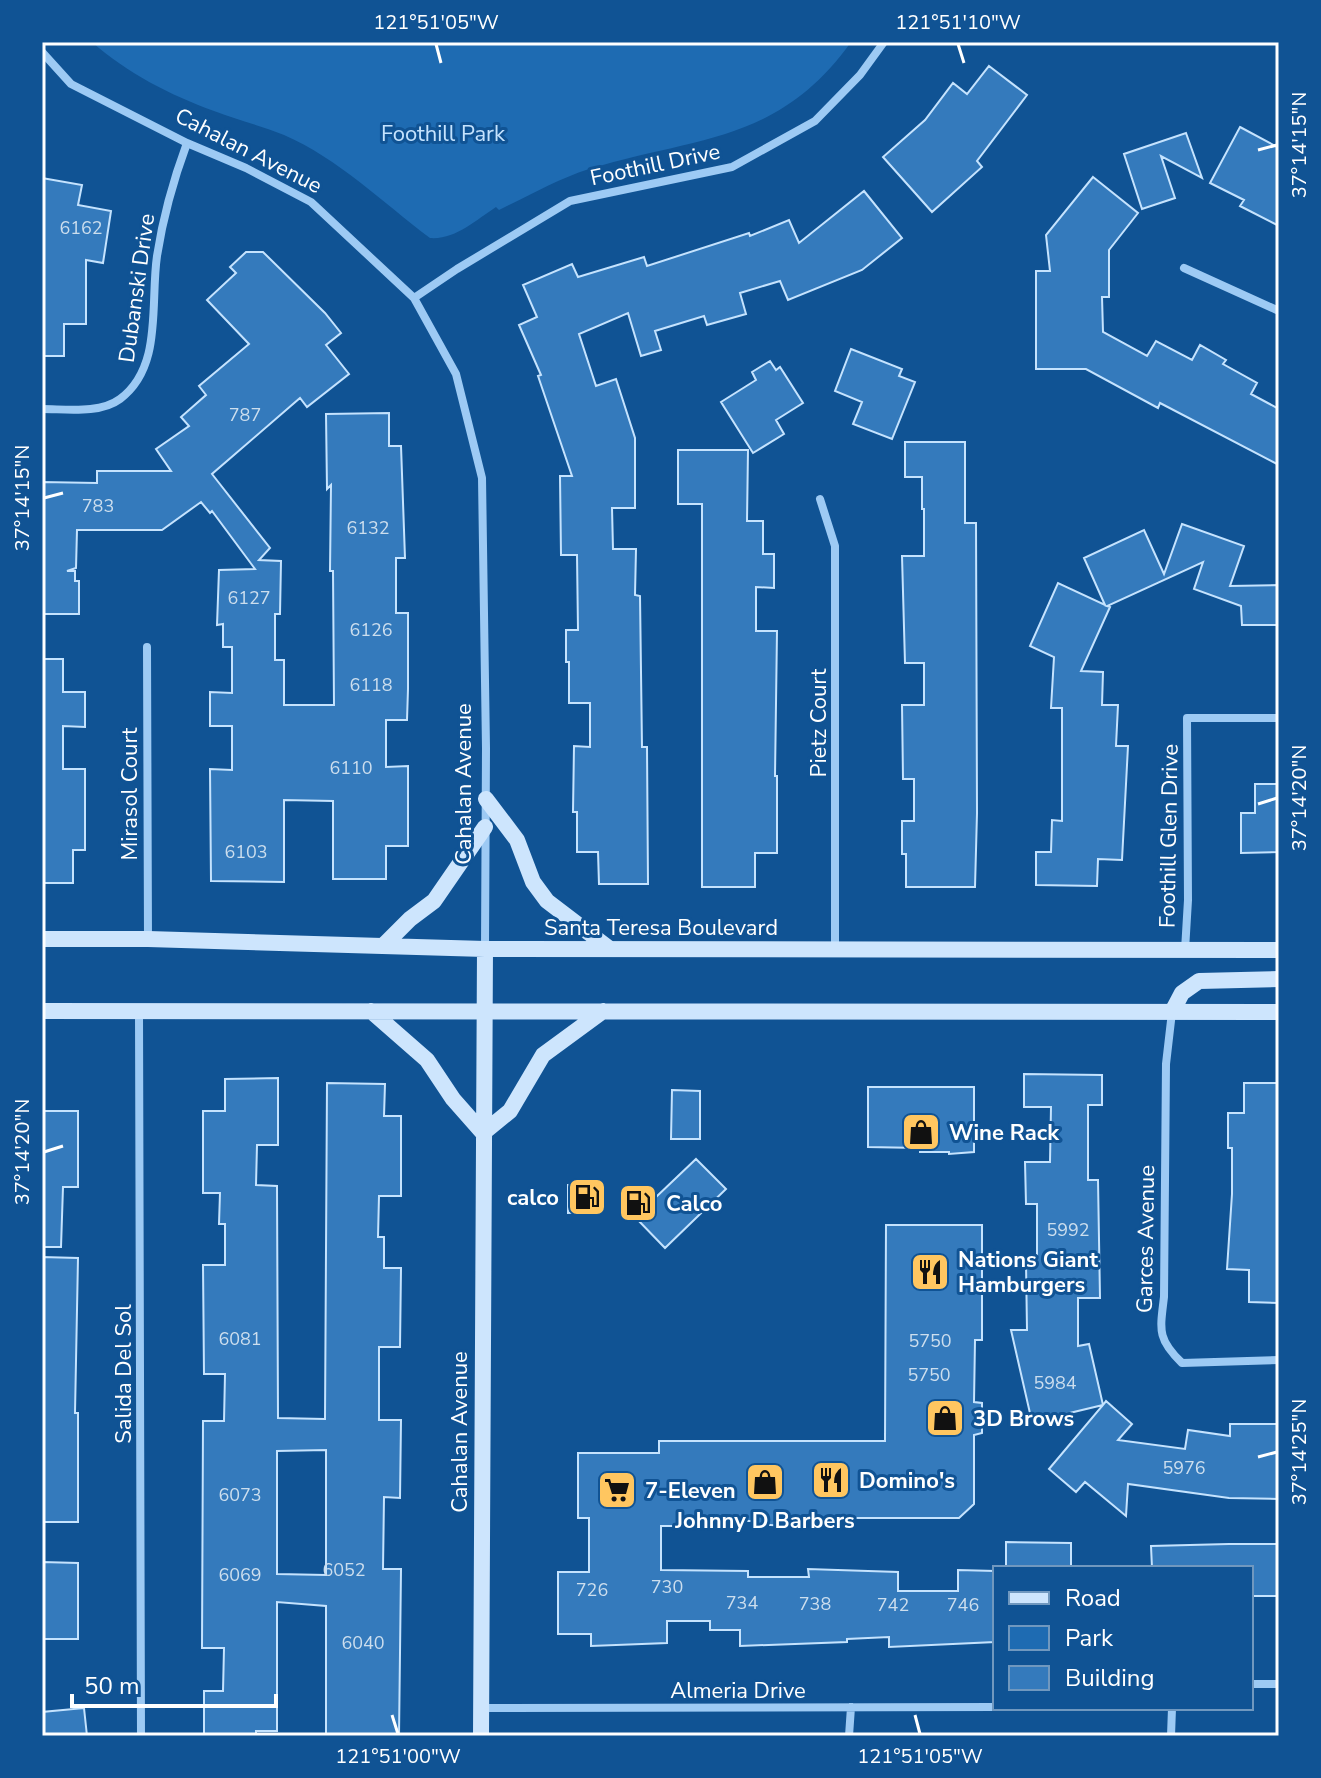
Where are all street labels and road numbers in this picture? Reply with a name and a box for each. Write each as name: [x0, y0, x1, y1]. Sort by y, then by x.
street label: Cahalan Avenue: [170, 101, 327, 201]
street label: Foothill Drive: [587, 137, 723, 193]
street label: Dubanski Drive: [112, 212, 162, 365]
street label: Pietz Court: [804, 668, 834, 778]
street label: Cahalan Avenue: [449, 703, 479, 865]
street label: Mirasol Court: [115, 727, 145, 861]
street label: Foothill Glen Drive: [1152, 744, 1186, 928]
street label: Santa Teresa Boulevard: [544, 913, 778, 943]
street label: Garces Avenue: [1130, 1165, 1162, 1313]
street label: Salida Del Sol: [109, 1304, 139, 1444]
street label: Cahalan Avenue: [445, 1351, 475, 1513]
street label: Almeria Drive: [670, 1676, 806, 1706]

